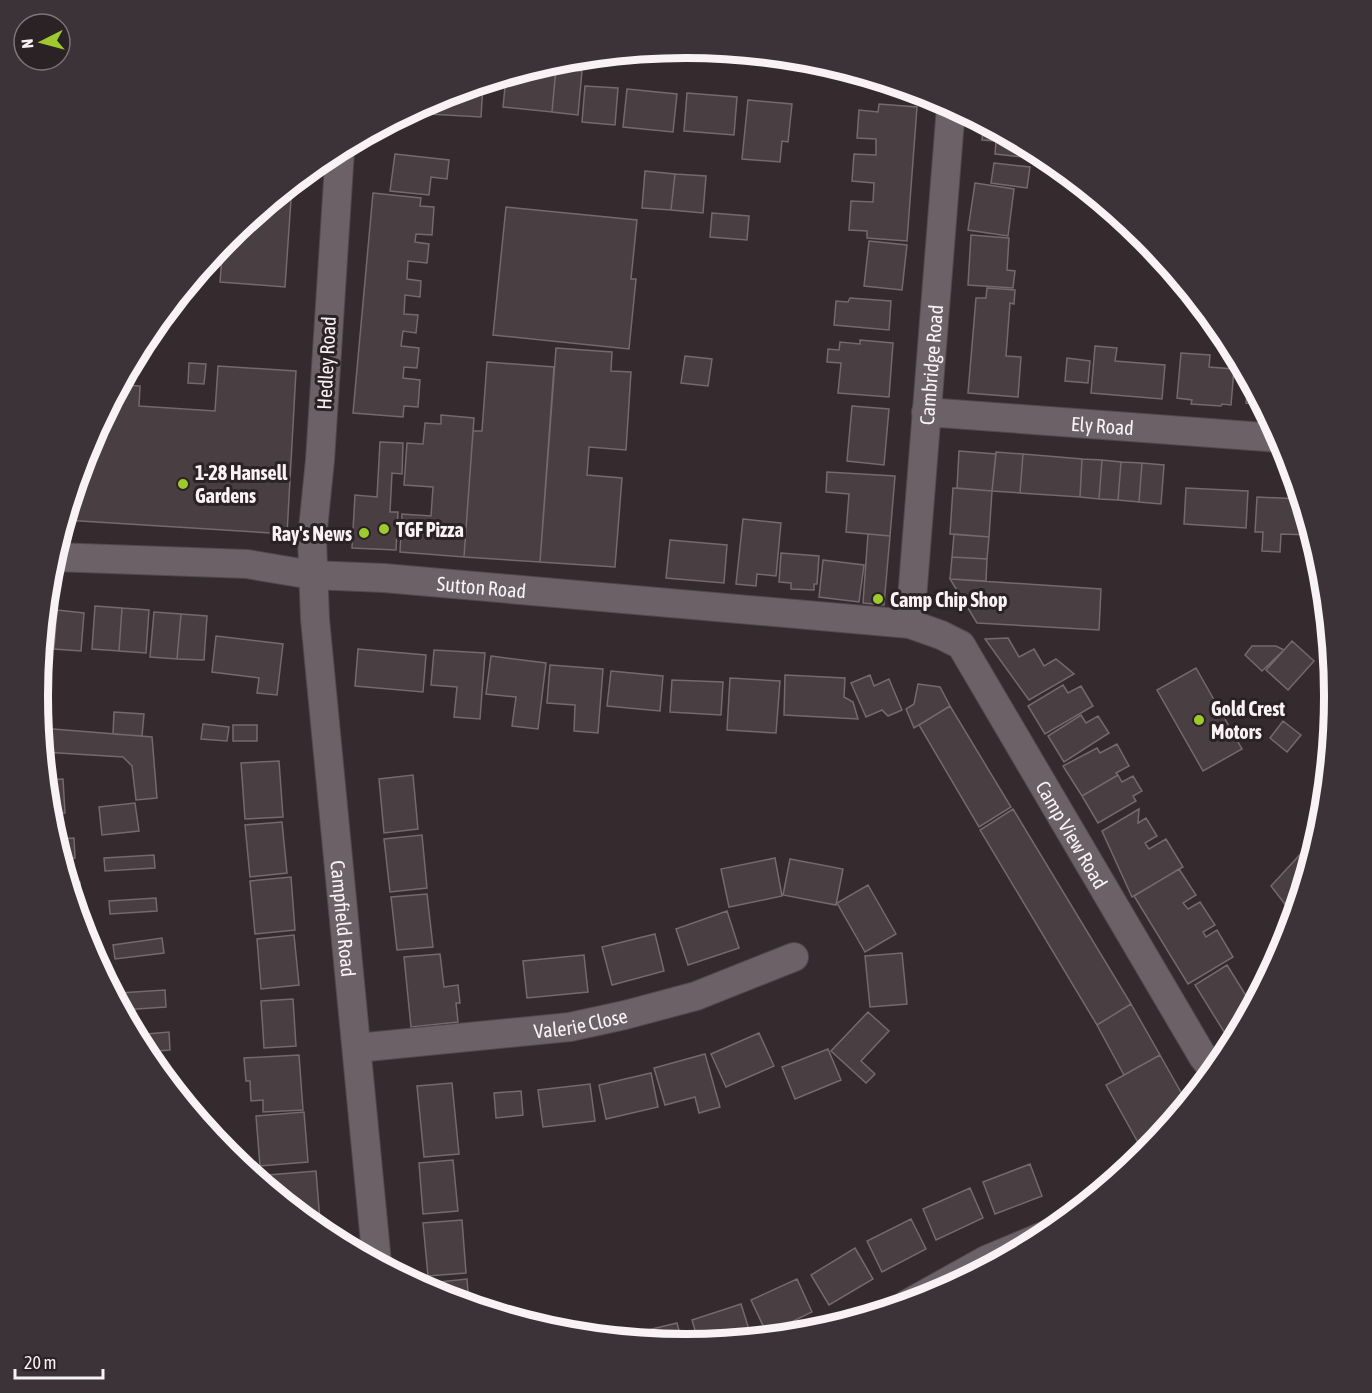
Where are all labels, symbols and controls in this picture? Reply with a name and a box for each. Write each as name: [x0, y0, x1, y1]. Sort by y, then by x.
north arrow: [12, 12, 72, 72]
text: N: [18, 38, 37, 49]
street label: Cambridge Road: [914, 304, 947, 426]
street label: Hedley Road: [312, 316, 340, 410]
street label: Ely Road: [1070, 411, 1135, 439]
place label: 1-28 Hansell Gardens: [195, 461, 288, 507]
marker: 1-28 Hansell Gardens: [176, 477, 190, 491]
place label: TGF Pizza: [396, 518, 464, 541]
place label: Ray's News: [272, 522, 352, 545]
marker: TGF Pizza: [377, 522, 391, 536]
marker: Ray's News: [357, 526, 371, 540]
street label: Sutton Road: [436, 571, 527, 602]
place label: Camp Chip Shop: [890, 588, 1007, 611]
marker: Camp Chip Shop: [871, 592, 885, 606]
place label: Gold Crest Motors: [1211, 697, 1285, 743]
marker: Gold Crest Motors: [1192, 713, 1206, 727]
street label: Camp View Road: [1032, 776, 1113, 892]
street label: Campfield Road: [327, 859, 361, 978]
street label: Valerie Close: [533, 1003, 629, 1042]
scale bar: [15, 1342, 104, 1380]
text: 20 m: [24, 1352, 56, 1373]

